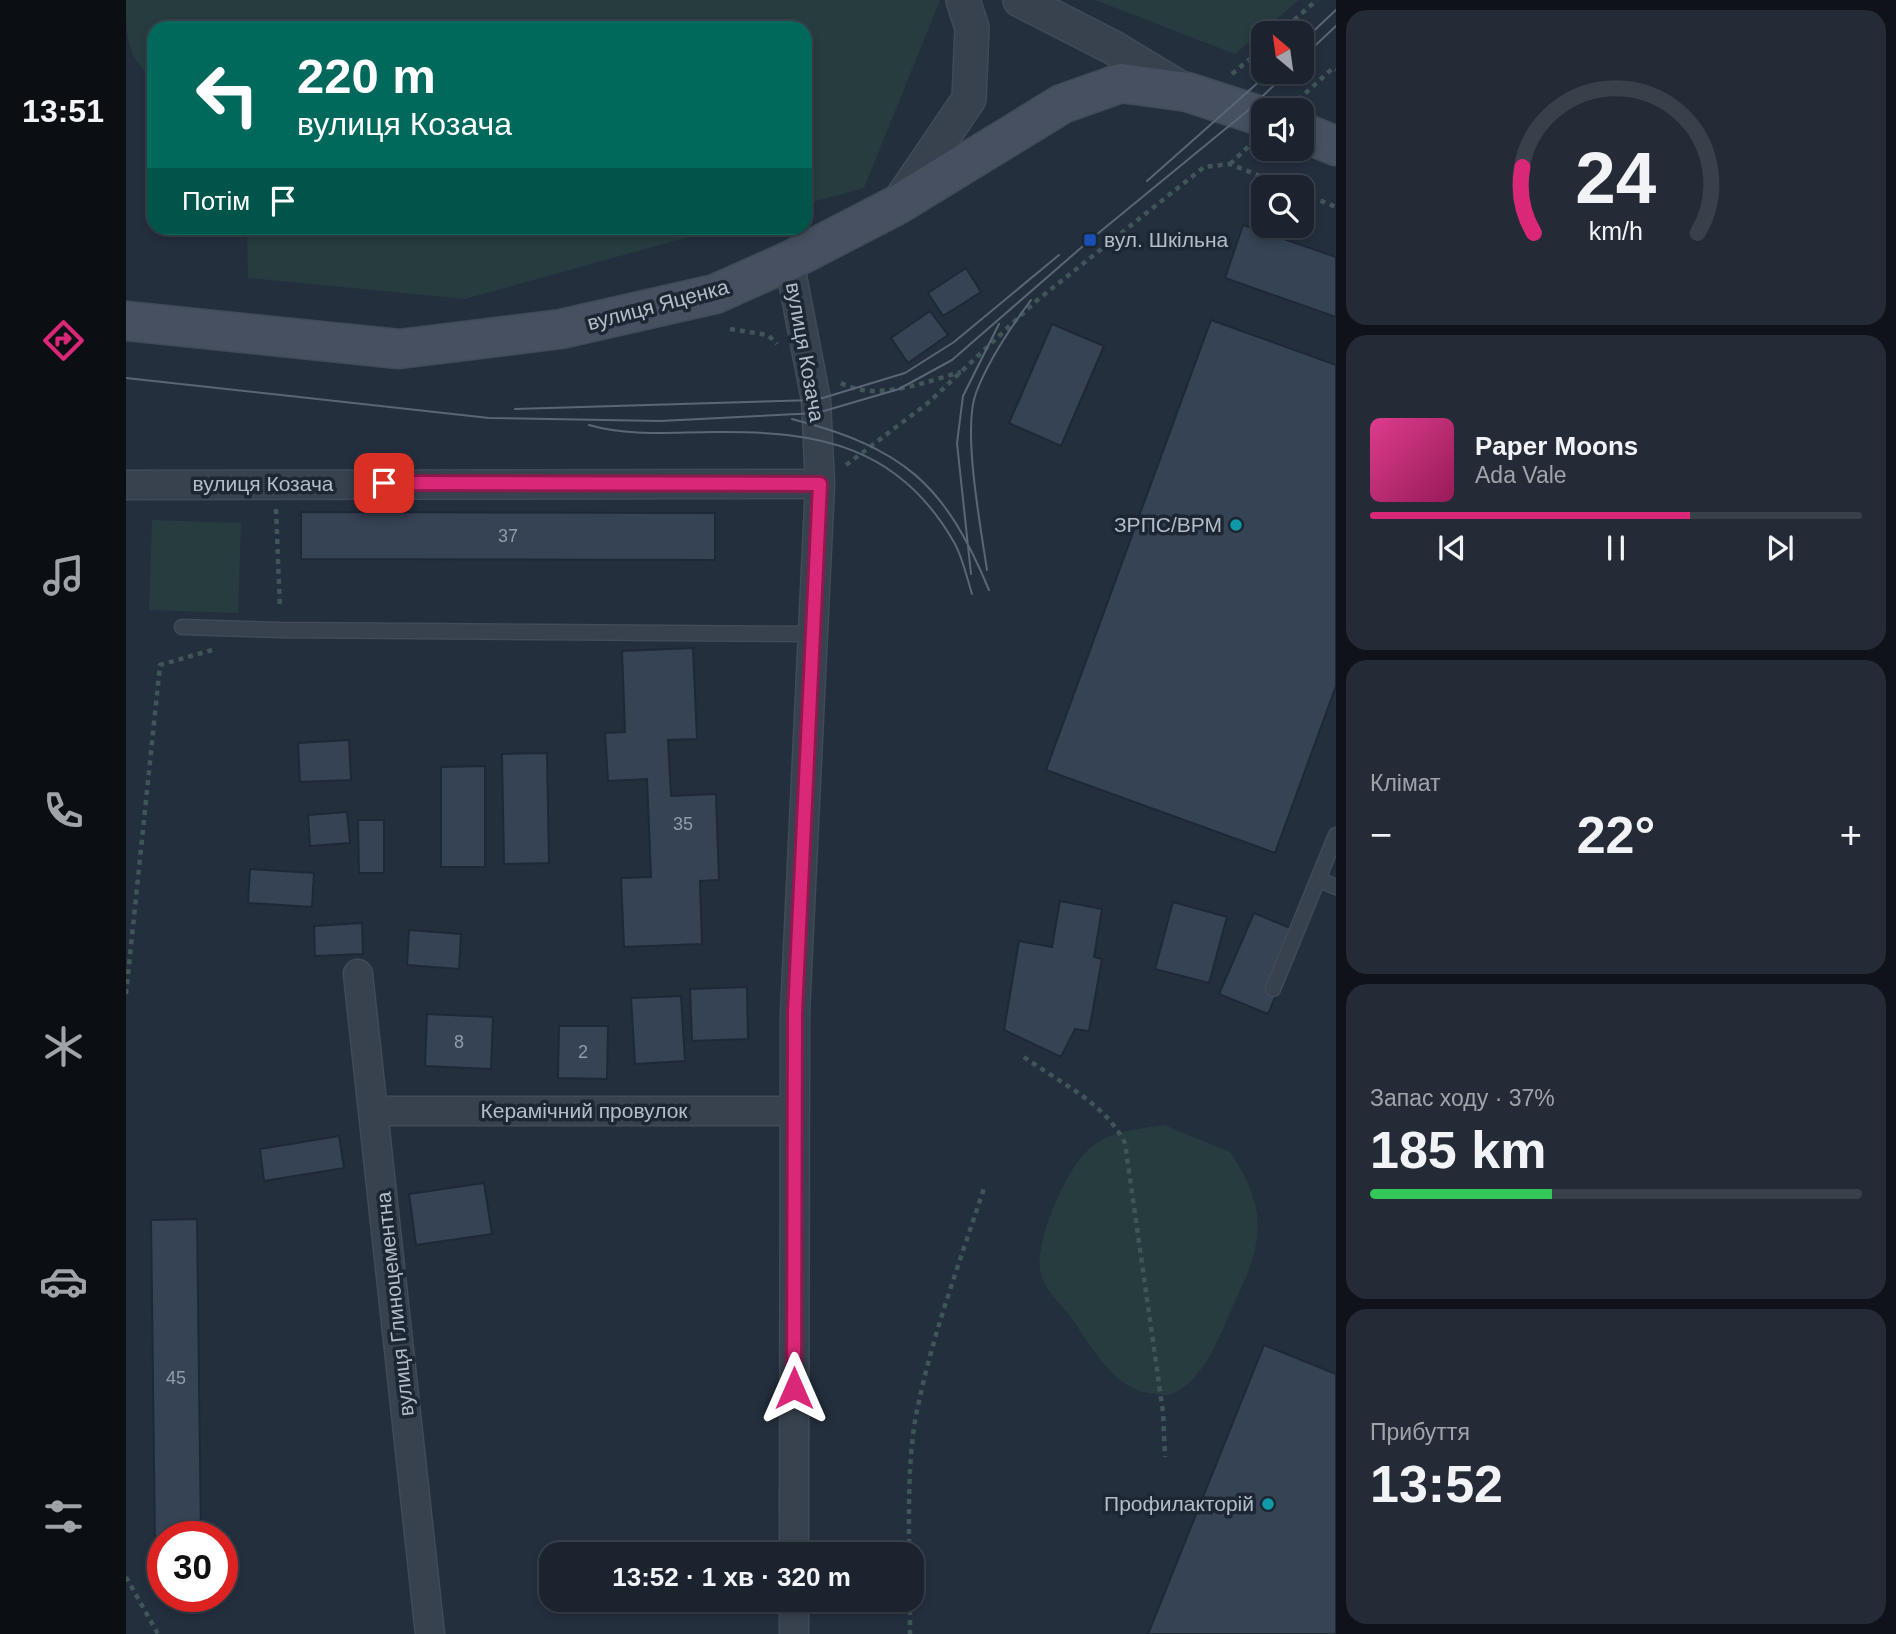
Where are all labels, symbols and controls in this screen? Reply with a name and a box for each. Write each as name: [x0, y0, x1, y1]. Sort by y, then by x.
north arrow: [1251, 21, 1314, 84]
map controls: [1251, 21, 1314, 238]
icon: left: [182, 49, 273, 140]
text: 220 m: [297, 49, 436, 103]
text: 13:51: [22, 93, 104, 129]
button: sound: [1251, 98, 1314, 161]
text: вулиця Козача: [297, 106, 512, 142]
text: 24: [1576, 138, 1657, 219]
button: search: [1251, 175, 1314, 238]
icon: arrive: [264, 182, 302, 220]
text: Потім: [182, 186, 250, 216]
text: km/h: [1589, 217, 1643, 245]
place label: вул. Шкільна: [1104, 228, 1229, 251]
marker: вул. Шкільна: [1082, 232, 1098, 248]
street label: вулиця Яценка: [585, 274, 731, 334]
street label: вулиця Козача: [782, 280, 829, 424]
icon: directions: [39, 316, 88, 365]
text: Paper Moons: [1475, 431, 1638, 461]
pin: [354, 453, 414, 513]
text: Ada Vale: [1475, 462, 1567, 488]
icon: arrive: [365, 464, 403, 502]
street label: вулиця Козача: [192, 472, 334, 495]
place label: ЗРПС/ВРМ: [1114, 513, 1222, 536]
marker: ЗРПС/ВРМ: [1228, 517, 1244, 533]
house number: 37: [498, 526, 518, 546]
icon: previous: [1433, 529, 1471, 567]
icon: pause: [1597, 529, 1635, 567]
icon: next: [1761, 529, 1799, 567]
icon: music: [39, 551, 88, 600]
text: Клімат: [1370, 770, 1441, 796]
icon: phone: [39, 786, 88, 835]
text: 22°: [1577, 806, 1655, 864]
house number: 35: [673, 814, 693, 834]
text: −: [1370, 814, 1392, 856]
text: +: [1840, 814, 1862, 856]
icon: climate: [39, 1022, 88, 1071]
house number: 8: [454, 1032, 464, 1052]
house number: 2: [578, 1042, 588, 1062]
text: Запас ходу · 37%: [1370, 1085, 1555, 1111]
street label: Керамічний провулок: [480, 1099, 688, 1122]
text: 185 km: [1370, 1121, 1546, 1179]
street label: вулиця Глиноцементна: [371, 1190, 418, 1417]
icon: car: [39, 1257, 88, 1306]
position arrow: [757, 1351, 831, 1425]
house number: 45: [166, 1368, 186, 1388]
text: Прибуття: [1370, 1419, 1470, 1445]
text: 13:52: [1370, 1455, 1503, 1513]
icon: filters: [39, 1492, 88, 1541]
place label: Профилакторій: [1104, 1492, 1254, 1515]
marker: Профилакторій: [1260, 1496, 1276, 1512]
speed limit sign: 30: [147, 1521, 238, 1612]
text: 13:52 · 1 хв · 320 m: [612, 1562, 851, 1592]

